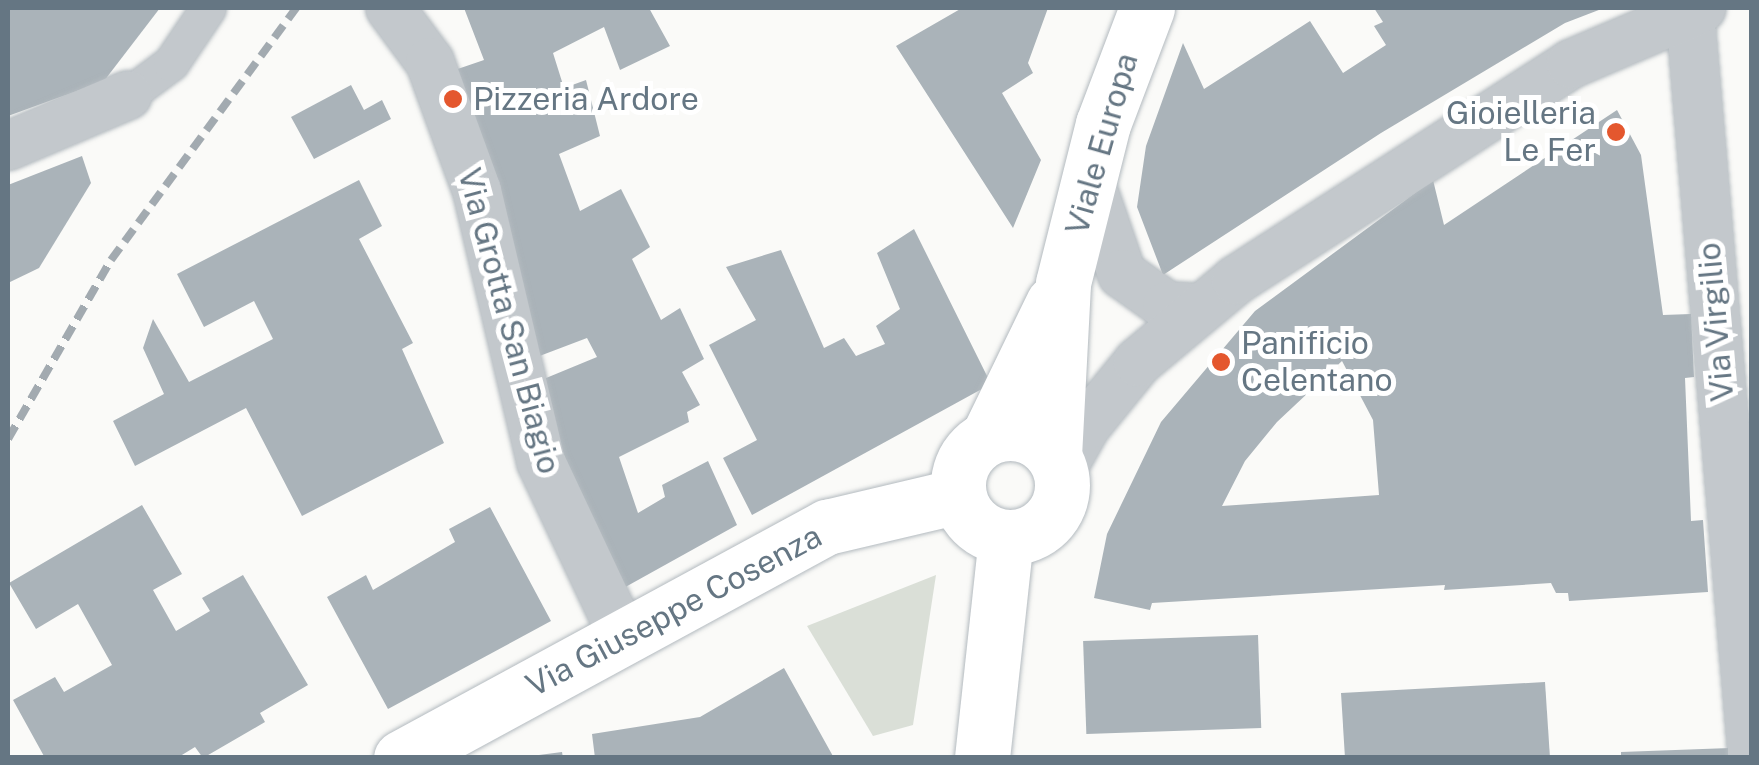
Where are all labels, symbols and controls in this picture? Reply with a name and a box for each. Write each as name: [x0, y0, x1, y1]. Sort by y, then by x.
street label: Viale Europa: [1058, 49, 1146, 239]
place label: Pizzeria Ardore: [473, 80, 699, 118]
marker: Pizzeria Ardore: [442, 88, 464, 110]
place label: Gioielleria Le Fer: [1446, 95, 1596, 170]
marker: Gioielleria Le Fer: [1605, 121, 1627, 143]
street label: Via Grotta San Biagio: [450, 164, 568, 478]
street label: Via Virgilio: [1690, 241, 1742, 403]
place label: Panificio Celentano: [1241, 325, 1393, 400]
marker: Panificio Celentano: [1210, 351, 1232, 373]
street label: Via Giuseppe Cosenza: [520, 517, 828, 705]

